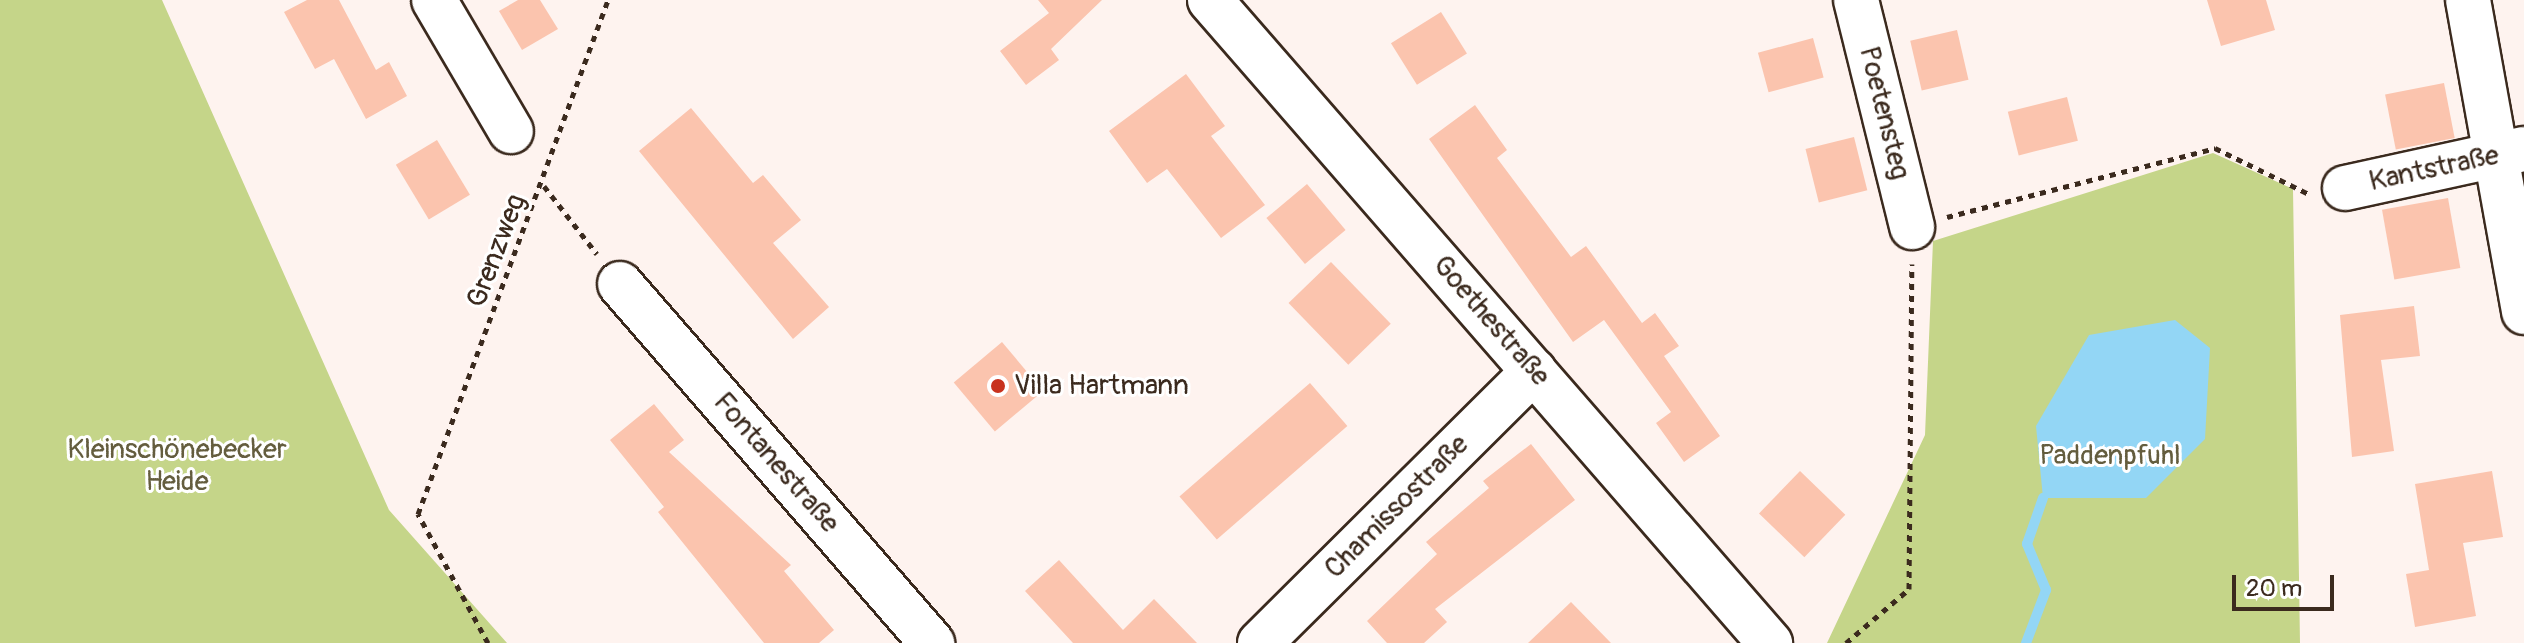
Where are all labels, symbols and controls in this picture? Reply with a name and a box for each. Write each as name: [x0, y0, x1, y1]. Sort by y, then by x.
street label: Poetensteg: [1851, 43, 1917, 183]
street label: Kantstraße: [2366, 139, 2502, 199]
street label: Grenzweg: [460, 190, 534, 312]
street label: Goethestraße: [1425, 249, 1557, 393]
place label: Villa Hartmann: [1014, 369, 1189, 403]
marker: Villa Hartmann: [989, 377, 1007, 395]
street label: Fontanestraße: [706, 386, 846, 540]
street label: Chamissostraße: [1318, 428, 1476, 586]
park label: Kleinschönebecker Heide: [67, 433, 287, 499]
park label: Paddenpfuhl: [2039, 439, 2181, 473]
scale bar: [2236, 559, 2338, 609]
text: 20 m: [2246, 574, 2302, 603]

